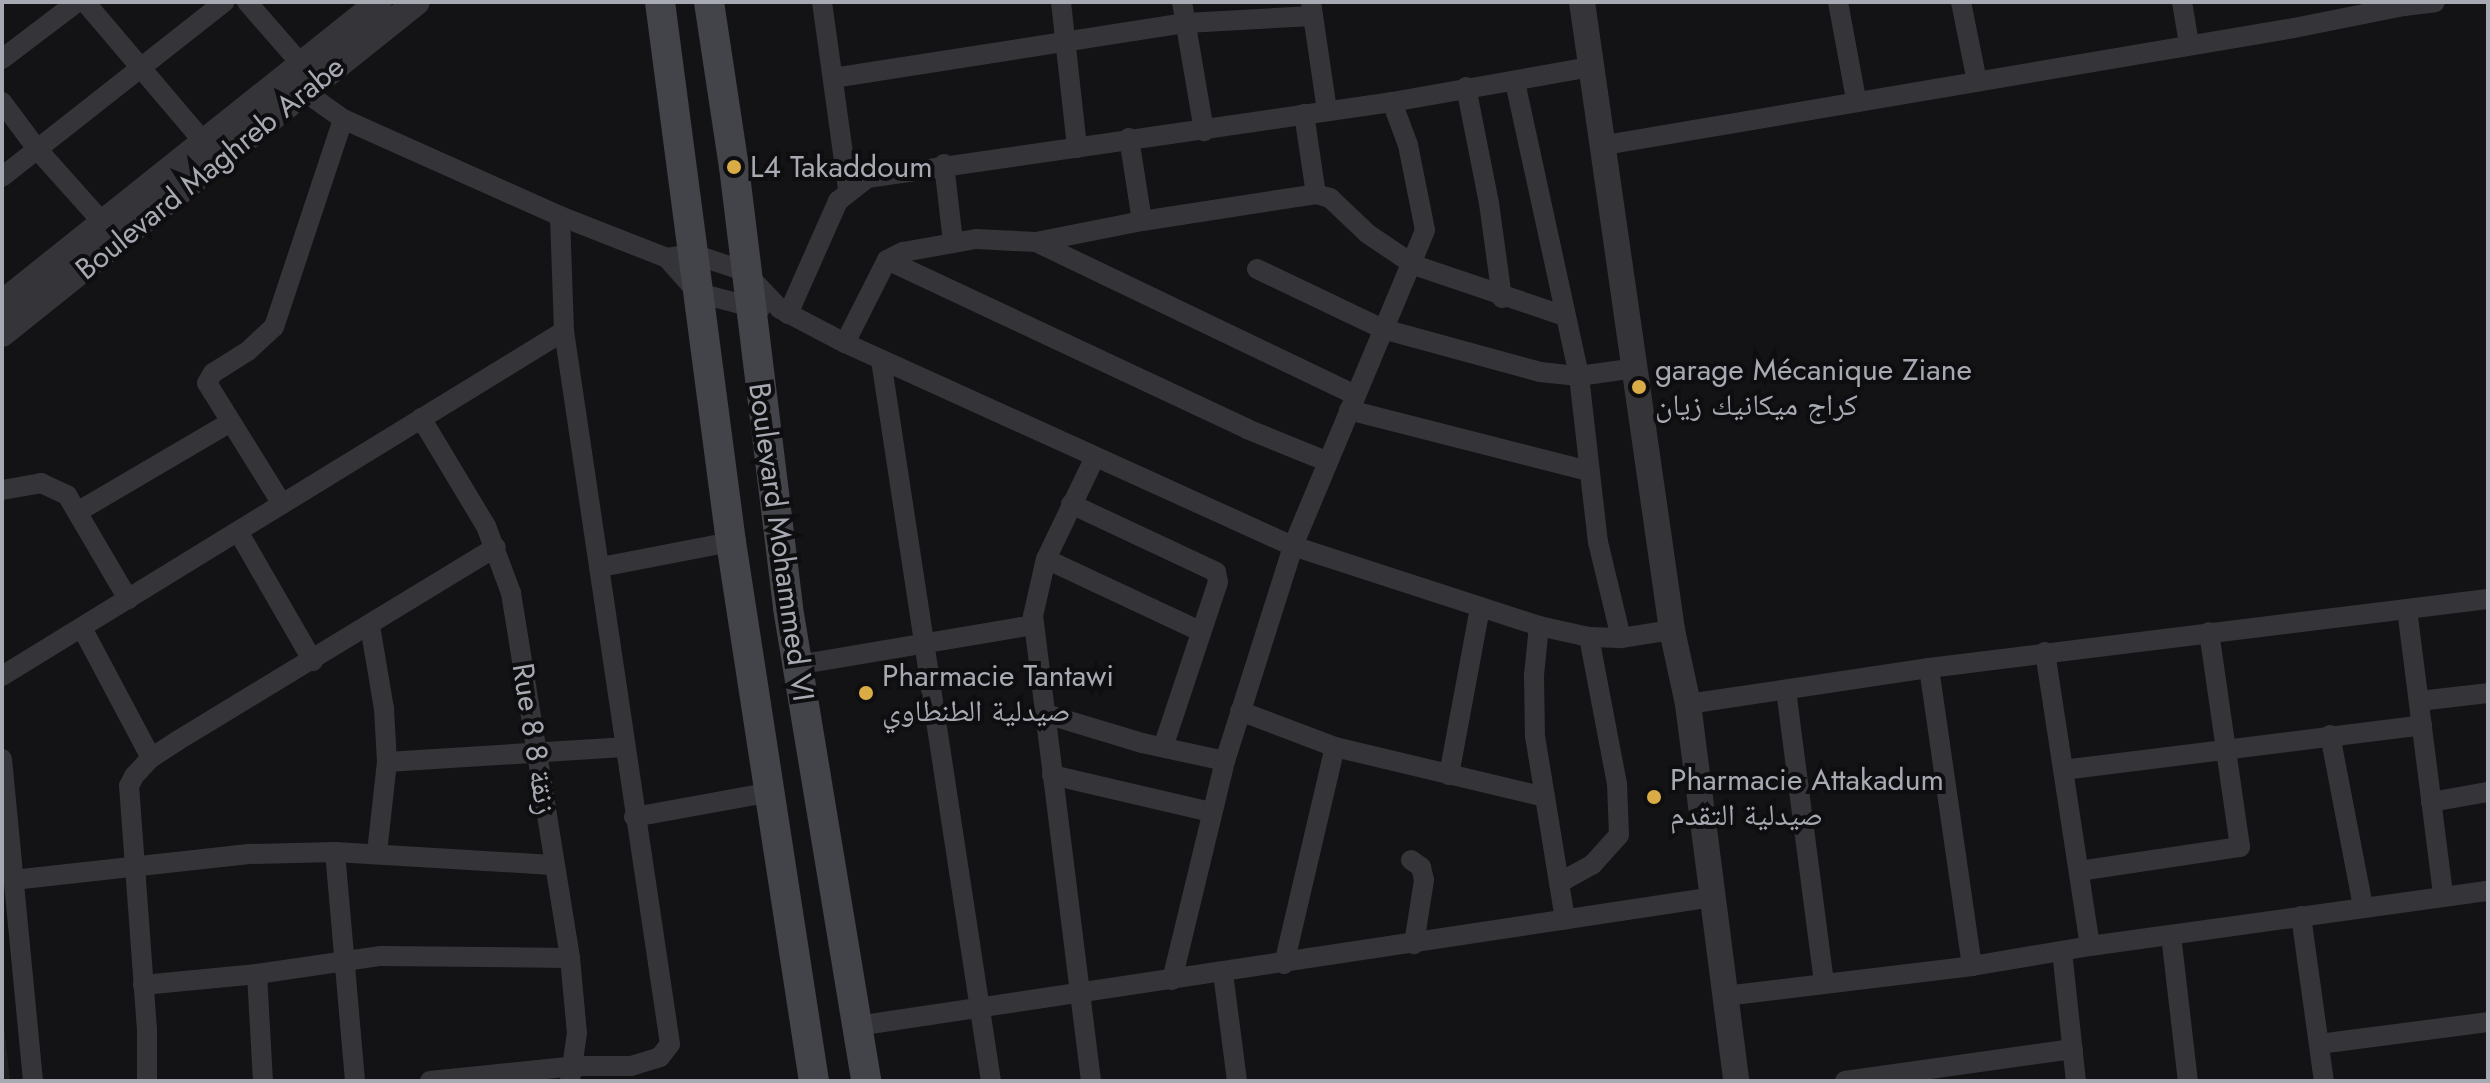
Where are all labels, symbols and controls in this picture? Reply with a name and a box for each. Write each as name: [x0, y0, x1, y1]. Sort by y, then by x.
street label: Boulevard Maghreb Arabe: [69, 49, 351, 287]
place label: L4 Takaddoum: [750, 149, 933, 185]
marker: L4 Takaddoum: [725, 158, 743, 176]
place label: garage Mécanique Ziane كراج ميكانيك زيان: [1655, 352, 1972, 422]
marker: garage Mécanique Ziane كراج ميكانيك زيان: [1630, 378, 1648, 396]
street label: Boulevard Mohammed VI: [741, 380, 821, 704]
place label: Pharmacie Tantawi صيدلية الطنطاوي: [882, 658, 1114, 728]
street label: Rue 8 8 زنقة: [504, 661, 564, 817]
marker: Pharmacie Tantawi صيدلية الطنطاوي: [857, 684, 875, 702]
place label: Pharmacie Attakadum صيدلية التقدم: [1670, 762, 1944, 832]
marker: Pharmacie Attakadum صيدلية التقدم: [1645, 788, 1663, 806]

